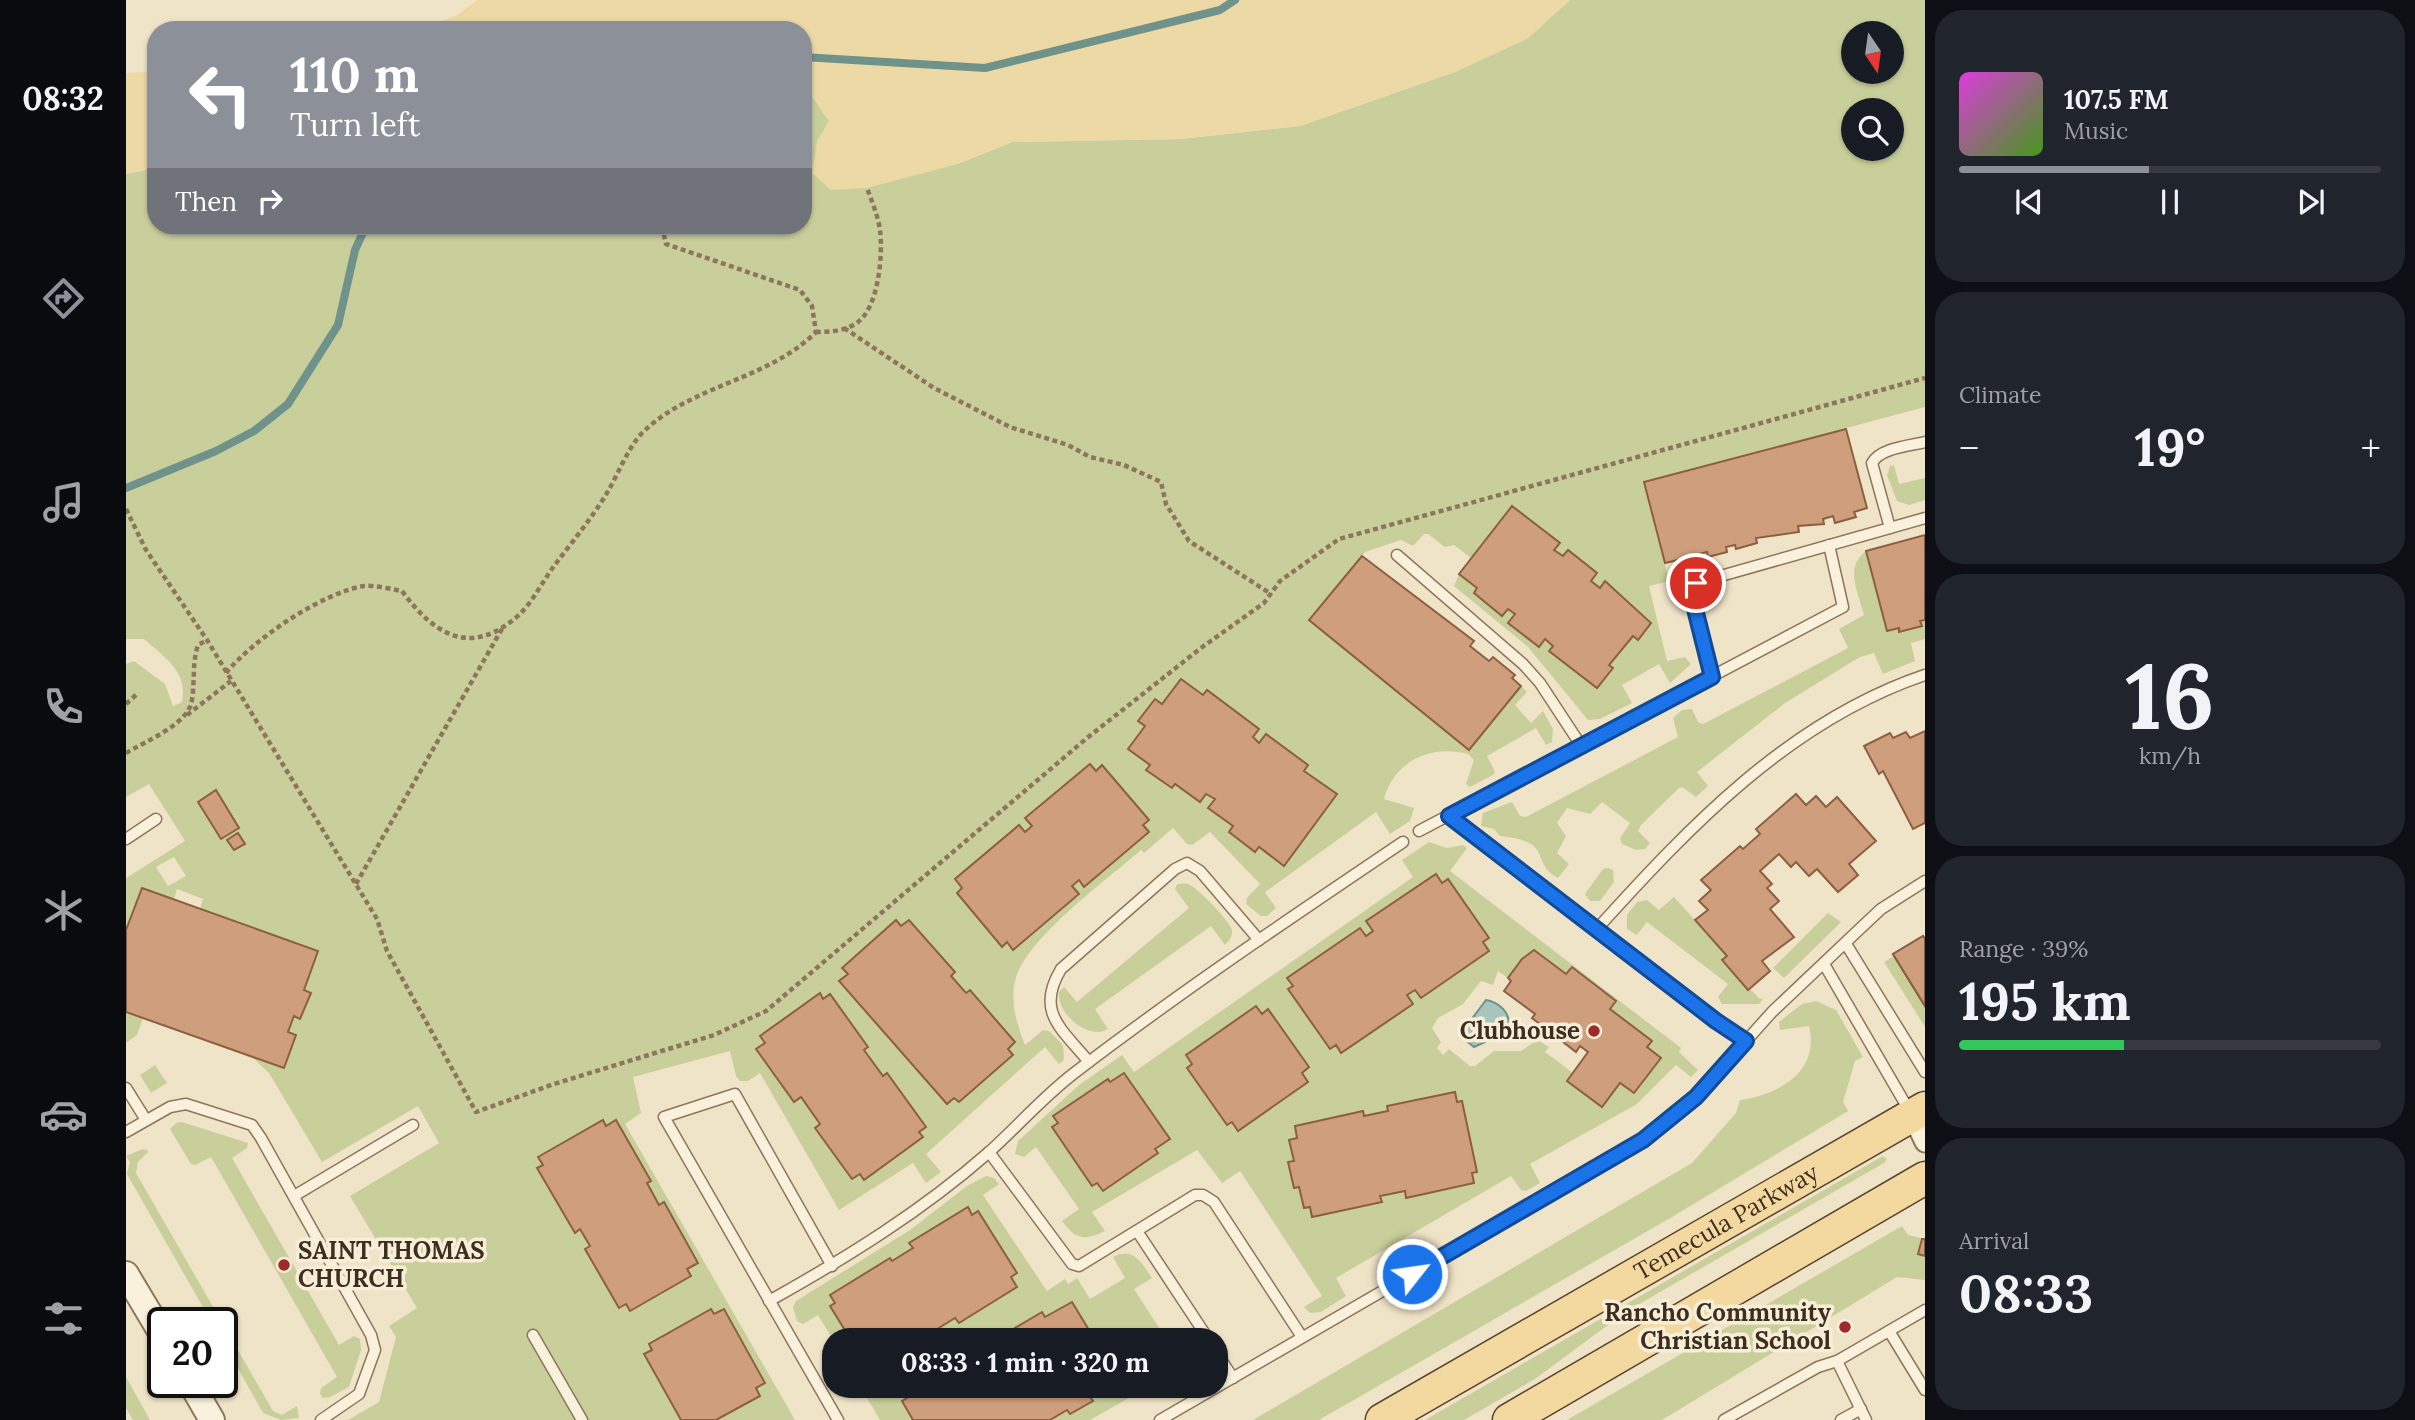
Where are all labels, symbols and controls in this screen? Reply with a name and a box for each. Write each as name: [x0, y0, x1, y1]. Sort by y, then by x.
north arrow: [1841, 21, 1904, 84]
map controls: [1841, 21, 1904, 161]
text: 110 m: [290, 43, 419, 105]
icon: left: [175, 49, 266, 140]
text: 08:32: [22, 78, 104, 119]
text: 107.5 FM: [2064, 83, 2169, 116]
button: search: [1841, 98, 1904, 161]
text: Turn left: [290, 104, 420, 145]
text: Music: [2064, 116, 2128, 145]
icon: right: [251, 182, 289, 220]
icon: previous: [2010, 183, 2048, 221]
icon: pause: [2151, 183, 2189, 221]
icon: next: [2292, 183, 2330, 221]
text: Then: [175, 185, 237, 218]
icon: directions: [39, 274, 88, 323]
text: Climate: [1959, 380, 2041, 409]
text: 19°: [2135, 414, 2205, 480]
text: −: [1959, 424, 1979, 472]
text: +: [2361, 424, 2381, 472]
icon: music: [39, 478, 88, 527]
pin: [1666, 553, 1726, 613]
icon: arrive: [1677, 564, 1715, 602]
text: 16: [2125, 637, 2215, 754]
icon: phone: [39, 682, 88, 731]
text: km/h: [2139, 741, 2201, 770]
icon: climate: [39, 886, 88, 935]
text: Range · 39%: [1959, 934, 2088, 963]
text: 195 km: [1959, 968, 2131, 1034]
place label: Clubhouse: [1460, 1015, 1580, 1046]
marker: Clubhouse: [1586, 1023, 1602, 1039]
icon: car: [39, 1090, 88, 1139]
street label: Temecula Parkway: [1628, 1156, 1824, 1287]
text: Arrival: [1959, 1226, 2029, 1255]
place label: SAINT THOMAS CHURCH: [298, 1235, 485, 1294]
position arrow: [1375, 1237, 1449, 1311]
marker: SAINT THOMAS CHURCH: [276, 1257, 292, 1273]
text: 08:33: [1959, 1260, 2093, 1326]
icon: filters: [39, 1294, 88, 1343]
place label: Rancho Community Christian School: [1604, 1297, 1832, 1356]
speed limit sign: 20: [147, 1307, 238, 1398]
marker: Rancho Community Christian School: [1837, 1319, 1853, 1335]
text: 08:33 · 1 min · 320 m: [901, 1346, 1149, 1379]

